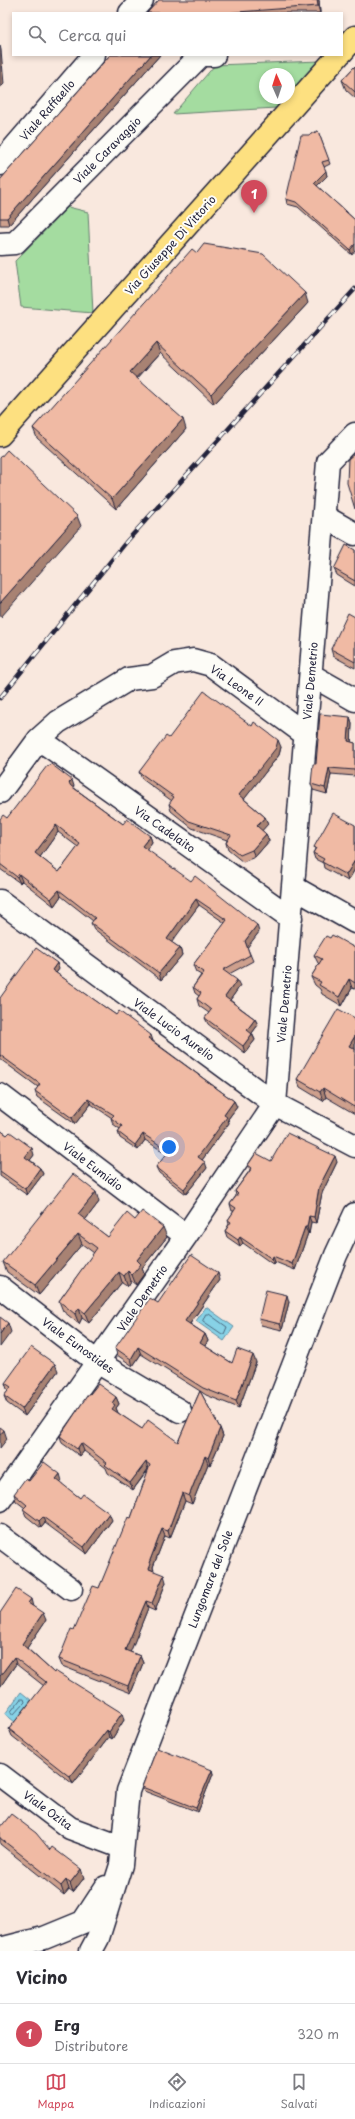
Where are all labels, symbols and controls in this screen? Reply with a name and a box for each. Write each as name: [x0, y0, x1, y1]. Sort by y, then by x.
search box: [12, 12, 343, 56]
icon: search: [26, 23, 48, 45]
text: Cerca qui: [58, 23, 126, 46]
north arrow: [259, 68, 295, 104]
street label: Viale Raffaello: [16, 76, 78, 144]
street label: Viale Caravaggio: [69, 112, 145, 188]
pin: 1: [241, 180, 267, 213]
street label: Via Giuseppe Di Vittorio: [120, 191, 220, 299]
street label: Viale Demetrio: [298, 641, 322, 721]
street label: Via Leone II: [207, 660, 267, 710]
street label: Via Cadelaito: [131, 802, 199, 856]
street label: Viale Demetrio: [272, 964, 296, 1044]
street label: Viale Lucio Aurelio: [130, 994, 218, 1064]
your location: [159, 1137, 179, 1157]
street label: Viale Eumidio: [59, 1138, 127, 1194]
street label: Viale Demetrio: [113, 1261, 171, 1335]
street label: Viale Eunostides: [38, 1313, 118, 1377]
street label: Lungomare del Sole: [184, 1527, 237, 1630]
street label: Viale Ozita: [20, 1786, 76, 1834]
text: Vicino: [16, 1964, 67, 1990]
text: Erg: [54, 2013, 80, 2036]
text: 1: [26, 2024, 32, 2043]
text: 320 m: [297, 2024, 339, 2043]
text: Distributore: [54, 2036, 128, 2055]
tab: Mappa: [37, 2071, 74, 2112]
tab: Indicazioni: [149, 2071, 206, 2112]
tab: Salvati: [281, 2071, 318, 2112]

